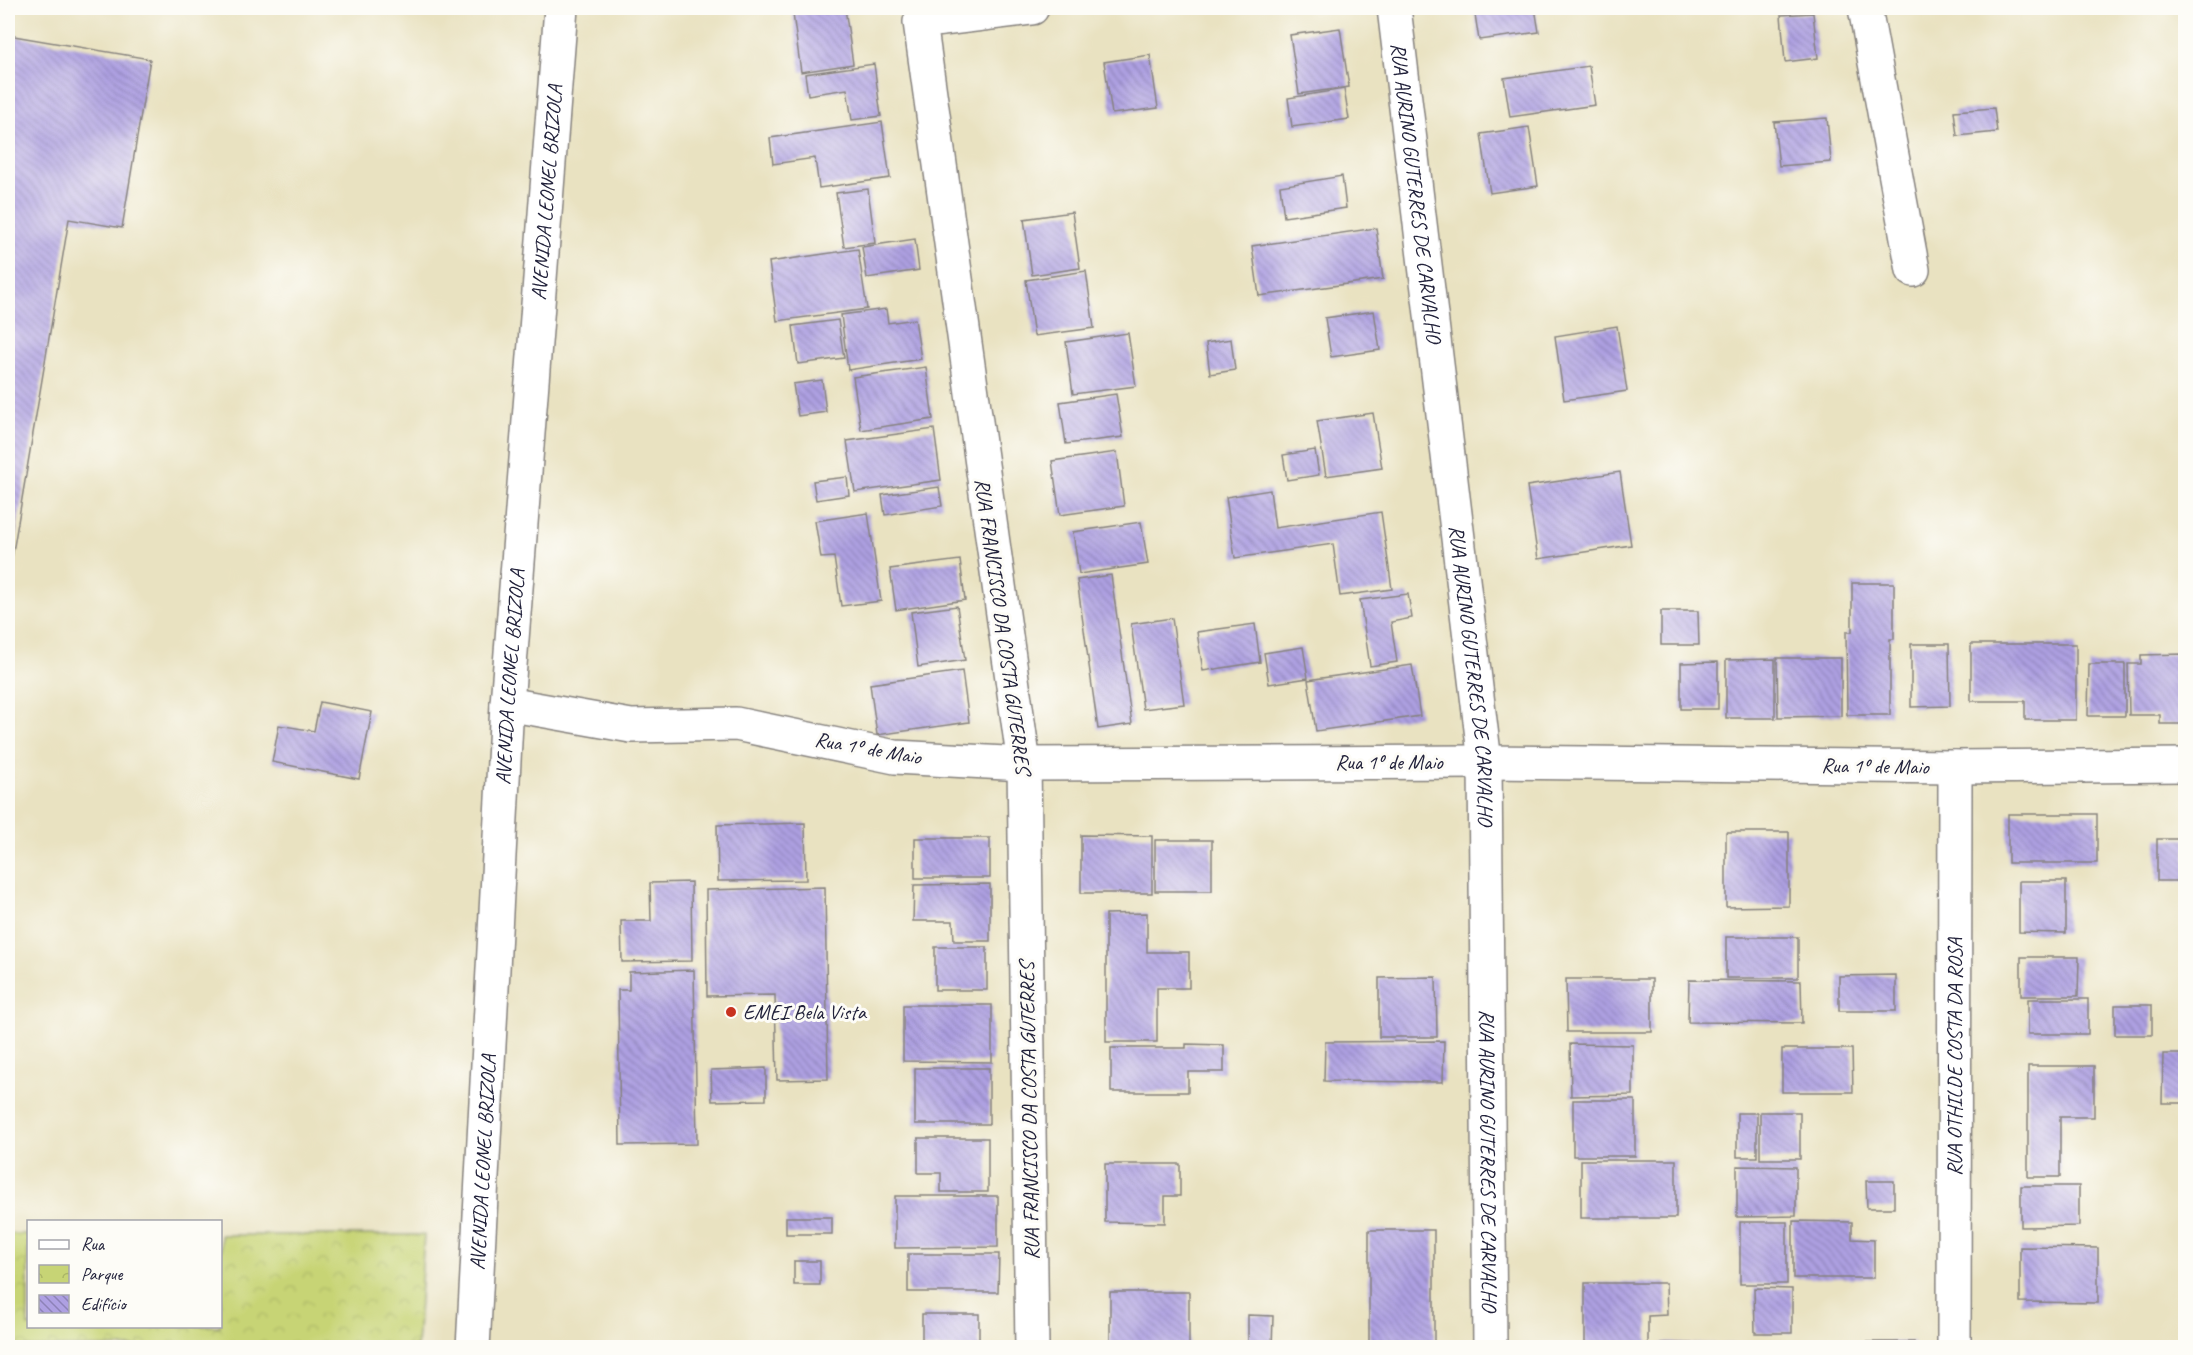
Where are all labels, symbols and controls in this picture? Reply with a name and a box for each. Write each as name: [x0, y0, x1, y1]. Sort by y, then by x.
street label: RUA AURINO GUTERRES DE CARVALHO: [1385, 41, 1448, 347]
street label: AVENIDA LEONEL BRIZOLA: [525, 82, 568, 301]
street label: RUA FRANCISCO DA COSTA GUTERRES: [969, 477, 1037, 779]
street label: RUA AURINO GUTERRES DE CARVALHO: [1444, 524, 1499, 828]
street label: AVENIDA LEONEL BRIZOLA: [490, 567, 531, 785]
street label: Rua 1º de Maio: [813, 726, 925, 770]
street label: Rua 1º de Maio: [1335, 749, 1444, 775]
street label: Rua 1º de Maio: [1821, 752, 1931, 780]
street label: RUA OTHILDE COSTA DA ROSA: [1941, 937, 1968, 1176]
street label: RUA FRANCISCO DA COSTA GUTERRES: [1013, 958, 1045, 1260]
place label: EMEI Bela Vista: [743, 999, 868, 1025]
marker: EMEI Bela Vista: [724, 1005, 738, 1019]
street label: RUA AURINO GUTERRES DE CARVALHO: [1474, 1009, 1503, 1314]
street label: AVENIDA LEONEL BRIZOLA: [464, 1052, 502, 1271]
legend: [27, 1220, 222, 1328]
text: Rua: [81, 1233, 106, 1255]
text: Parque: [81, 1263, 123, 1285]
text: Edifício: [81, 1293, 127, 1315]

